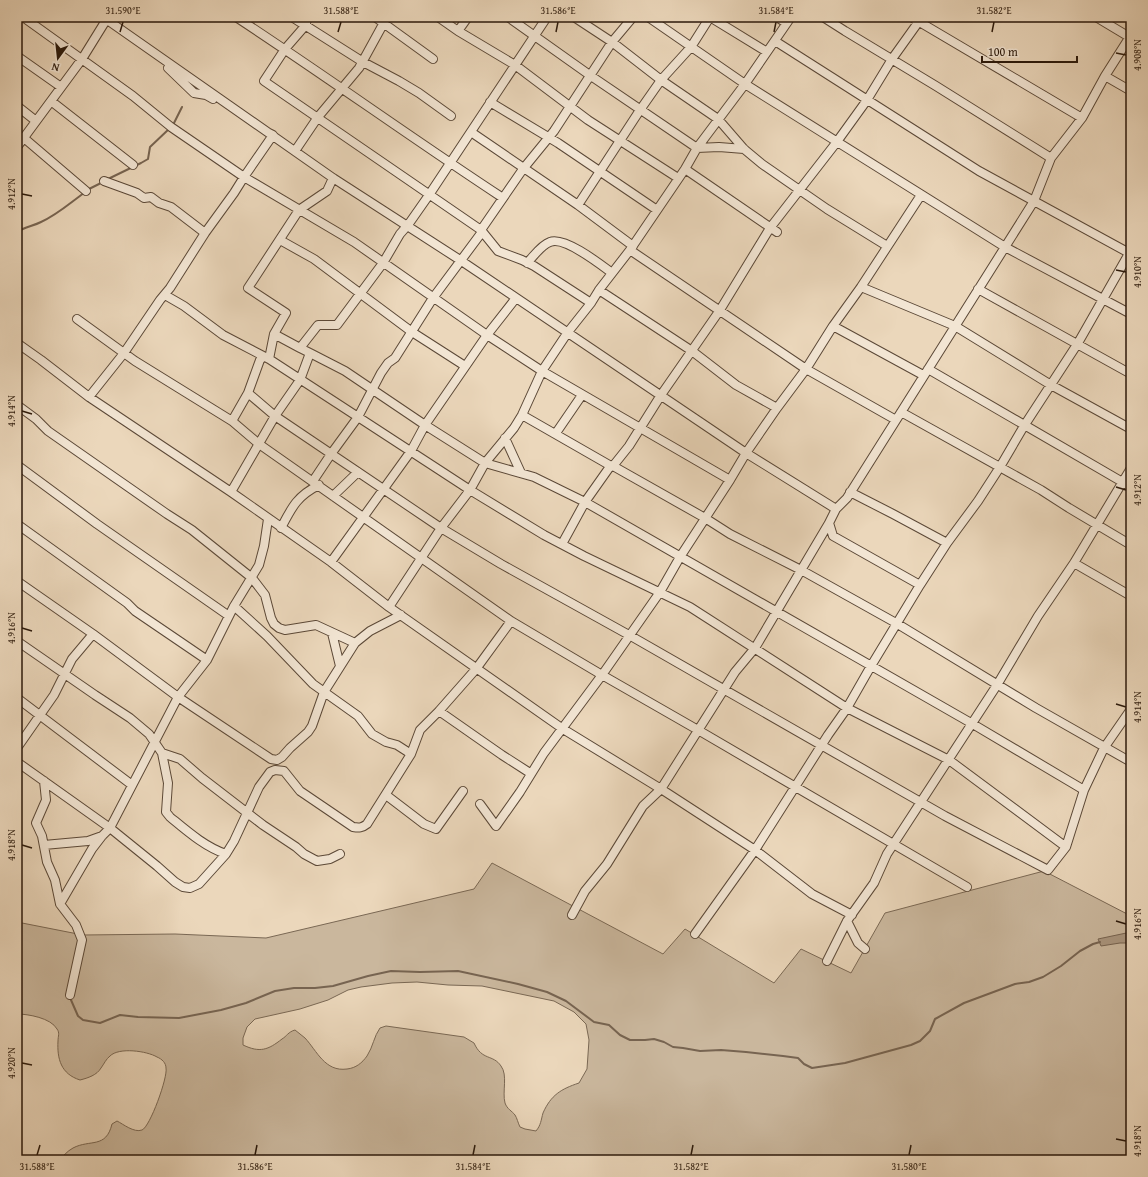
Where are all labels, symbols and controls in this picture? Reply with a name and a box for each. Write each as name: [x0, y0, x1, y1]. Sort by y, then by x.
text: 31.590°E: [105, 3, 141, 18]
text: 31.588°E: [323, 3, 359, 18]
text: 31.586°E: [540, 3, 576, 18]
text: 31.584°E: [758, 3, 794, 18]
text: 31.582°E: [976, 3, 1012, 18]
north arrow: [38, 38, 78, 78]
scale bar: [982, 38, 1077, 64]
text: 4.908°N: [1130, 39, 1145, 71]
text: 100 m: [988, 43, 1018, 60]
text: N: [49, 59, 61, 76]
text: 4.912°N: [4, 178, 19, 210]
text: 4.910°N: [1130, 256, 1145, 288]
text: 4.914°N: [4, 395, 19, 427]
text: 4.912°N: [1130, 474, 1145, 506]
text: 4.916°N: [4, 612, 19, 644]
text: 4.914°N: [1130, 691, 1145, 723]
text: 4.918°N: [4, 829, 19, 861]
text: 4.916°N: [1130, 908, 1145, 940]
text: 4.920°N: [4, 1047, 19, 1079]
text: 4.918°N: [1130, 1125, 1145, 1157]
text: 31.588°E: [19, 1159, 55, 1174]
text: 31.586°E: [237, 1159, 273, 1174]
text: 31.584°E: [455, 1159, 491, 1174]
text: 31.582°E: [673, 1159, 709, 1174]
text: 31.580°E: [891, 1159, 927, 1174]

